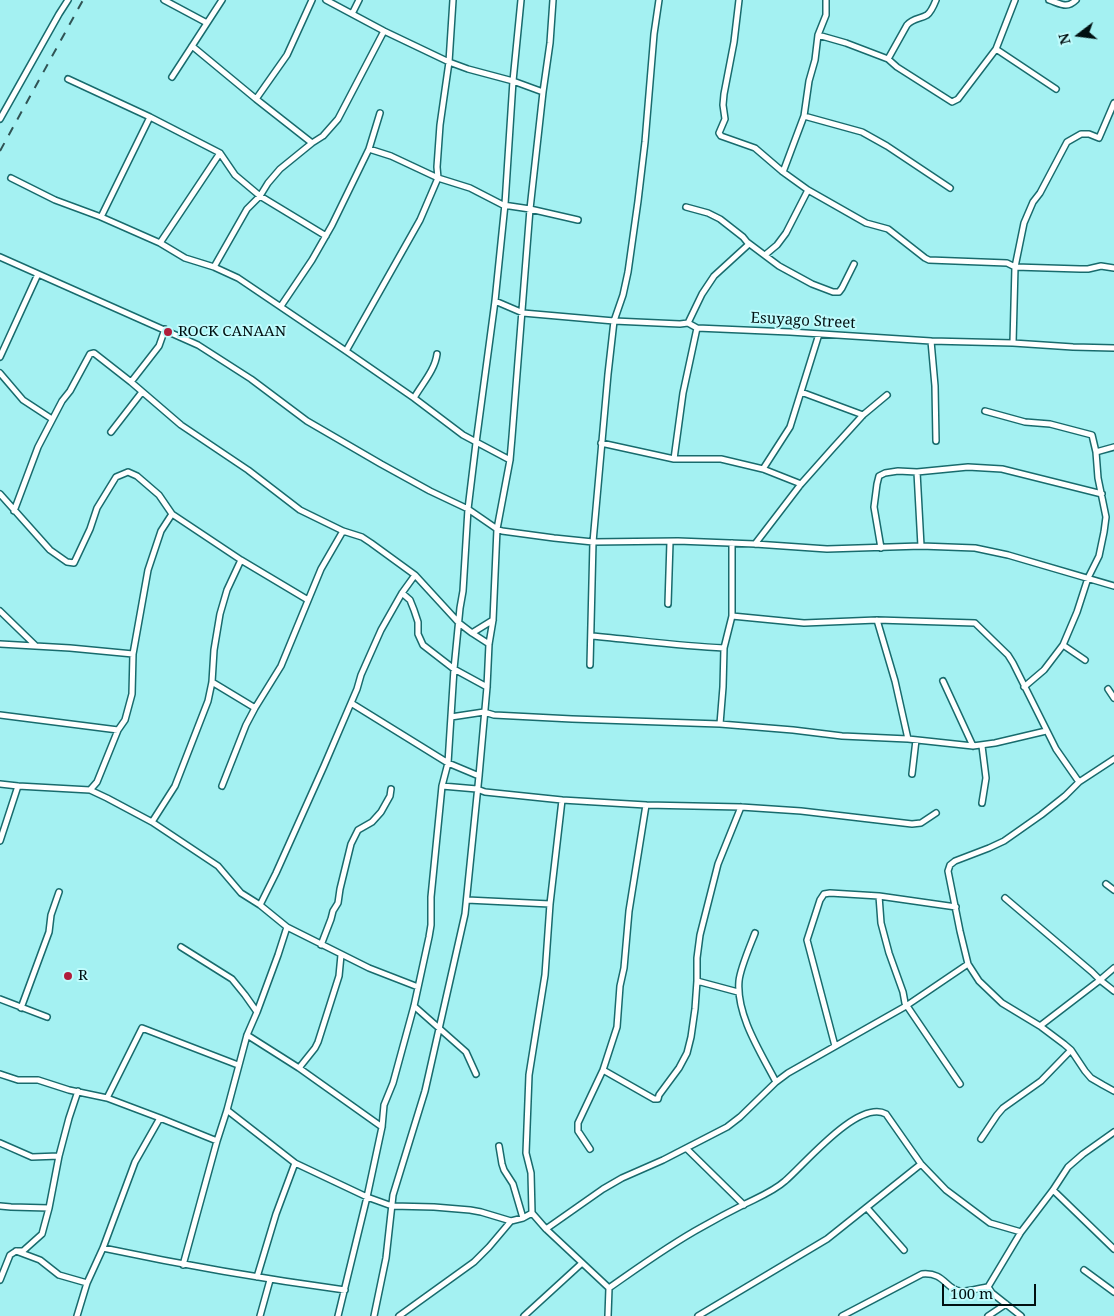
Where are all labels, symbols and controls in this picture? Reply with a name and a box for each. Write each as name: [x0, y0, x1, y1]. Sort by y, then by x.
north arrow: [1054, 10, 1104, 60]
text: N: [1053, 31, 1075, 47]
street label: Esuyago Street: [750, 309, 856, 333]
place label: ROCK CANAAN: [178, 323, 286, 341]
marker: ROCK CANAAN: [162, 326, 174, 338]
place label: R: [78, 967, 88, 985]
marker: R: [62, 970, 74, 982]
scale bar: [944, 1274, 1038, 1306]
text: 100 m: [950, 1283, 993, 1303]

